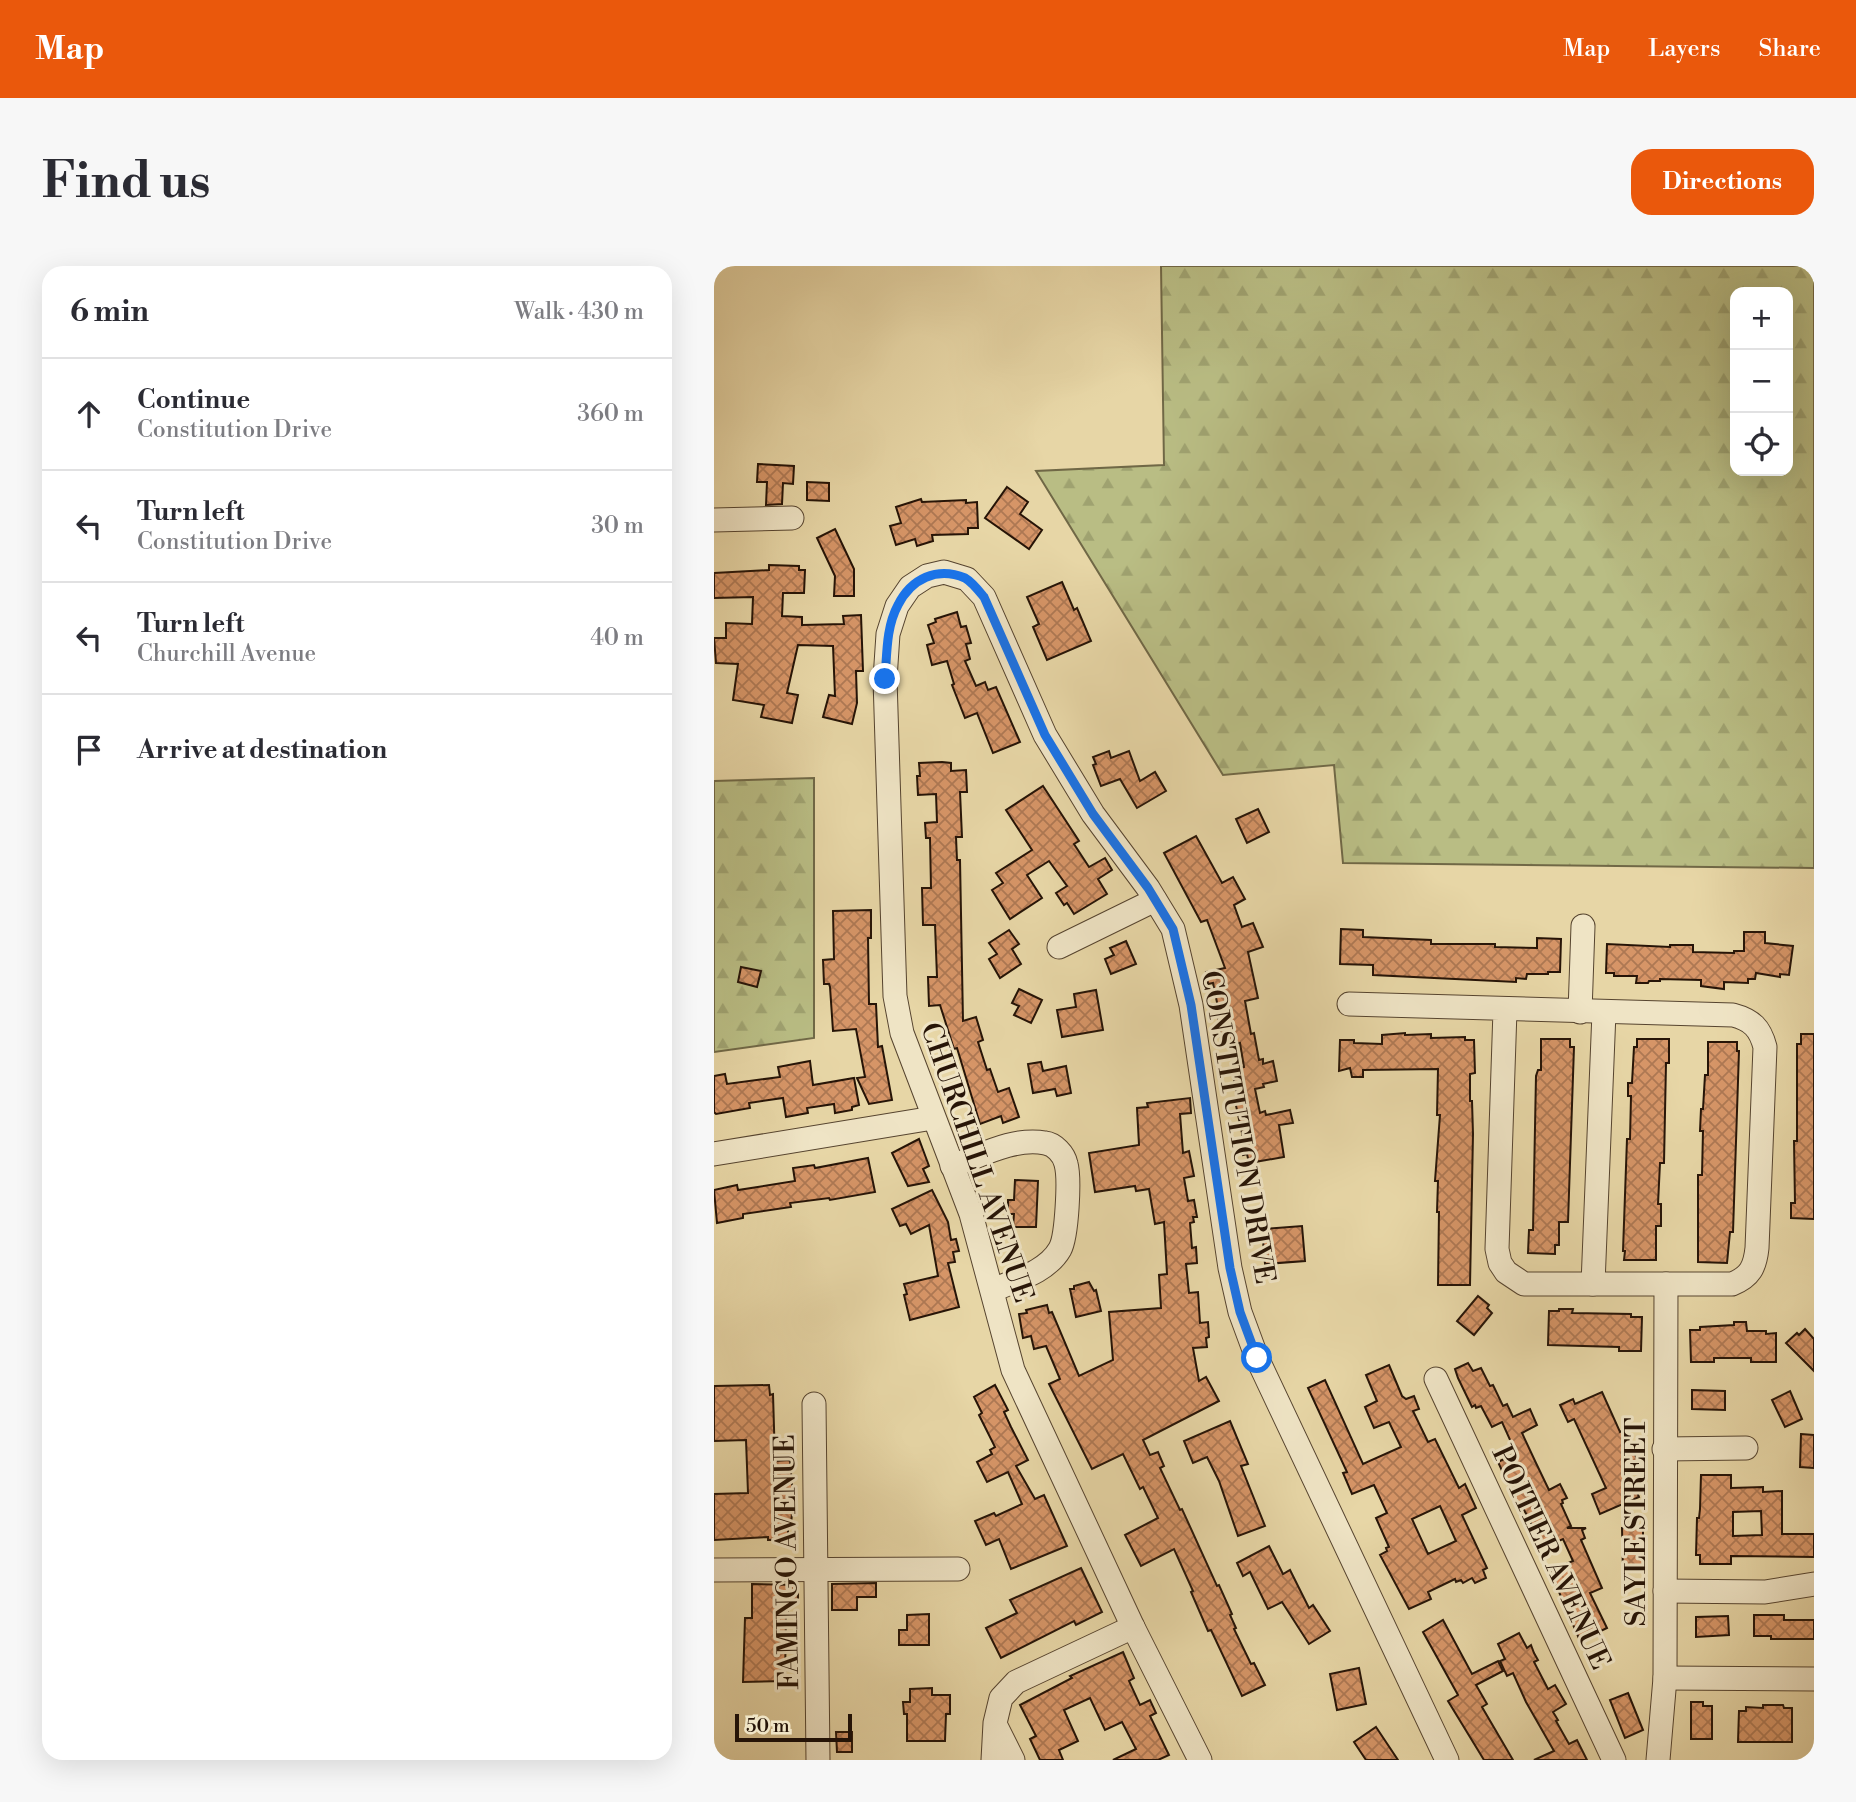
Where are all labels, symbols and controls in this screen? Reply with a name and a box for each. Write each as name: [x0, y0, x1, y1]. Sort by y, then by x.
text: Map: [35, 29, 104, 70]
text: Map: [1563, 34, 1610, 64]
text: Layers: [1648, 34, 1720, 64]
text: Share: [1758, 34, 1821, 64]
button: Directions: [1631, 149, 1814, 215]
text: Find us: [42, 152, 211, 213]
map controls: [1730, 287, 1793, 476]
button: +: [1730, 287, 1793, 350]
text: 6 min: [70, 293, 149, 331]
text: Walk · 430 m: [514, 298, 644, 326]
button: −: [1730, 350, 1793, 413]
text: Continue: [137, 384, 250, 416]
icon: ahead: [70, 395, 108, 433]
text: 360 m: [577, 400, 644, 428]
button: locate: [1730, 413, 1793, 476]
text: Constitution Drive: [137, 416, 332, 444]
text: Turn left: [137, 496, 245, 528]
icon: left: [70, 507, 108, 545]
text: 30 m: [591, 512, 644, 540]
text: Constitution Drive: [137, 528, 332, 556]
text: Turn left: [137, 608, 245, 640]
icon: left: [70, 619, 108, 657]
text: 40 m: [590, 624, 644, 652]
text: Churchill Avenue: [137, 640, 316, 668]
route end: [869, 663, 900, 694]
icon: arrive: [70, 731, 108, 769]
text: Arrive at destination: [137, 734, 387, 766]
street label: CONSTITUTION DRIVE: [1193, 968, 1282, 1287]
street label: CHURCHILL AVENUE: [912, 1018, 1041, 1307]
route start: [1241, 1342, 1272, 1373]
street label: SAYLE STREET: [1619, 1417, 1654, 1627]
street label: FAMINGO AVENUE: [768, 1434, 807, 1690]
street label: POITIER AVENUE: [1483, 1440, 1618, 1675]
scale bar: [735, 1711, 852, 1743]
text: 50 m: [746, 1714, 790, 1738]

